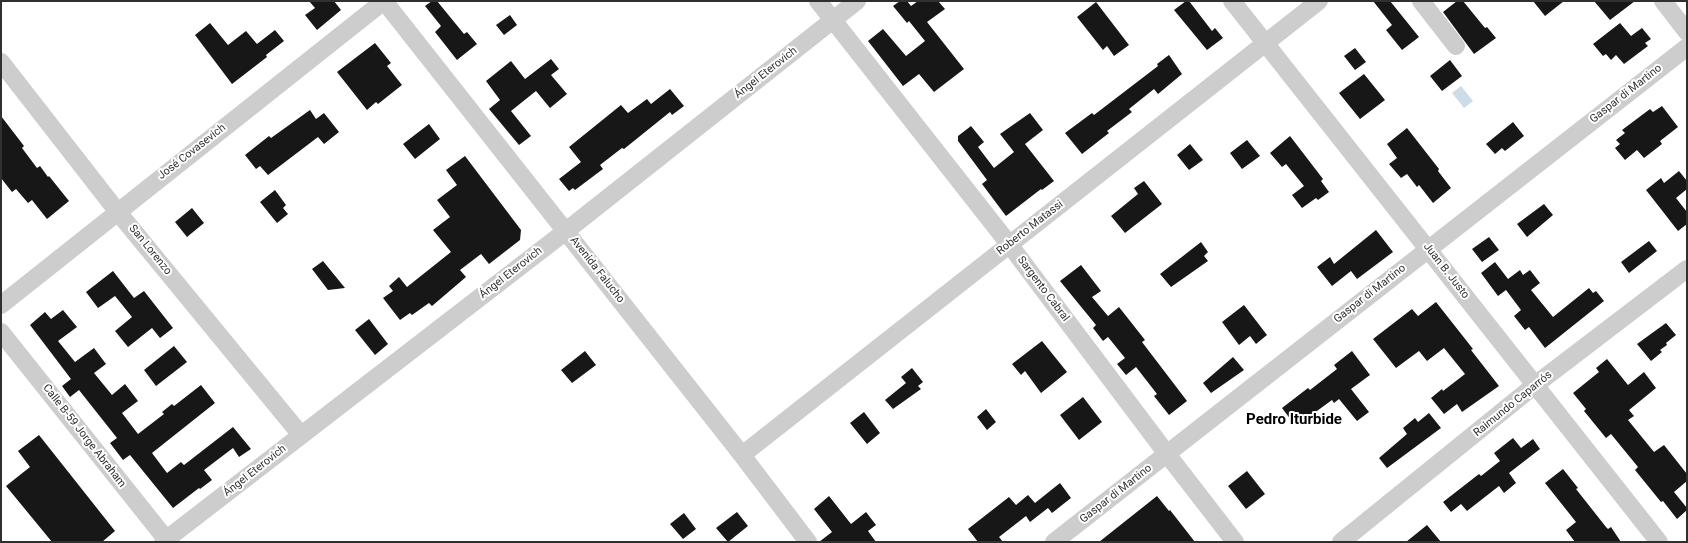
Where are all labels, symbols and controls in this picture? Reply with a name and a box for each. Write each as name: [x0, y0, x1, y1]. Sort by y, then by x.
street label: Ángel Eterovich: [732, 44, 800, 102]
street label: Gaspar di Martino: [1587, 62, 1665, 126]
street label: José Covasevich: [155, 121, 229, 183]
street label: Roberto Matassi: [994, 198, 1066, 258]
street label: San Lorenzo: [126, 222, 174, 278]
street label: Avenida Falucho: [567, 234, 627, 306]
street label: Juan B. Justo: [1420, 241, 1472, 301]
street label: Ángel Eterovich: [477, 244, 545, 302]
street label: Sargento Cabral: [1014, 254, 1072, 324]
street label: Gaspar di Martino: [1331, 262, 1409, 326]
street label: Raimundo Caparrós: [1471, 368, 1555, 440]
street label: Calle B-59 Jorge Abraham: [40, 382, 128, 490]
district label: Pedro Iturbide: [1246, 411, 1342, 429]
street label: Ángel Eterovich: [221, 442, 289, 500]
street label: Gaspar di Martino: [1077, 462, 1155, 526]

